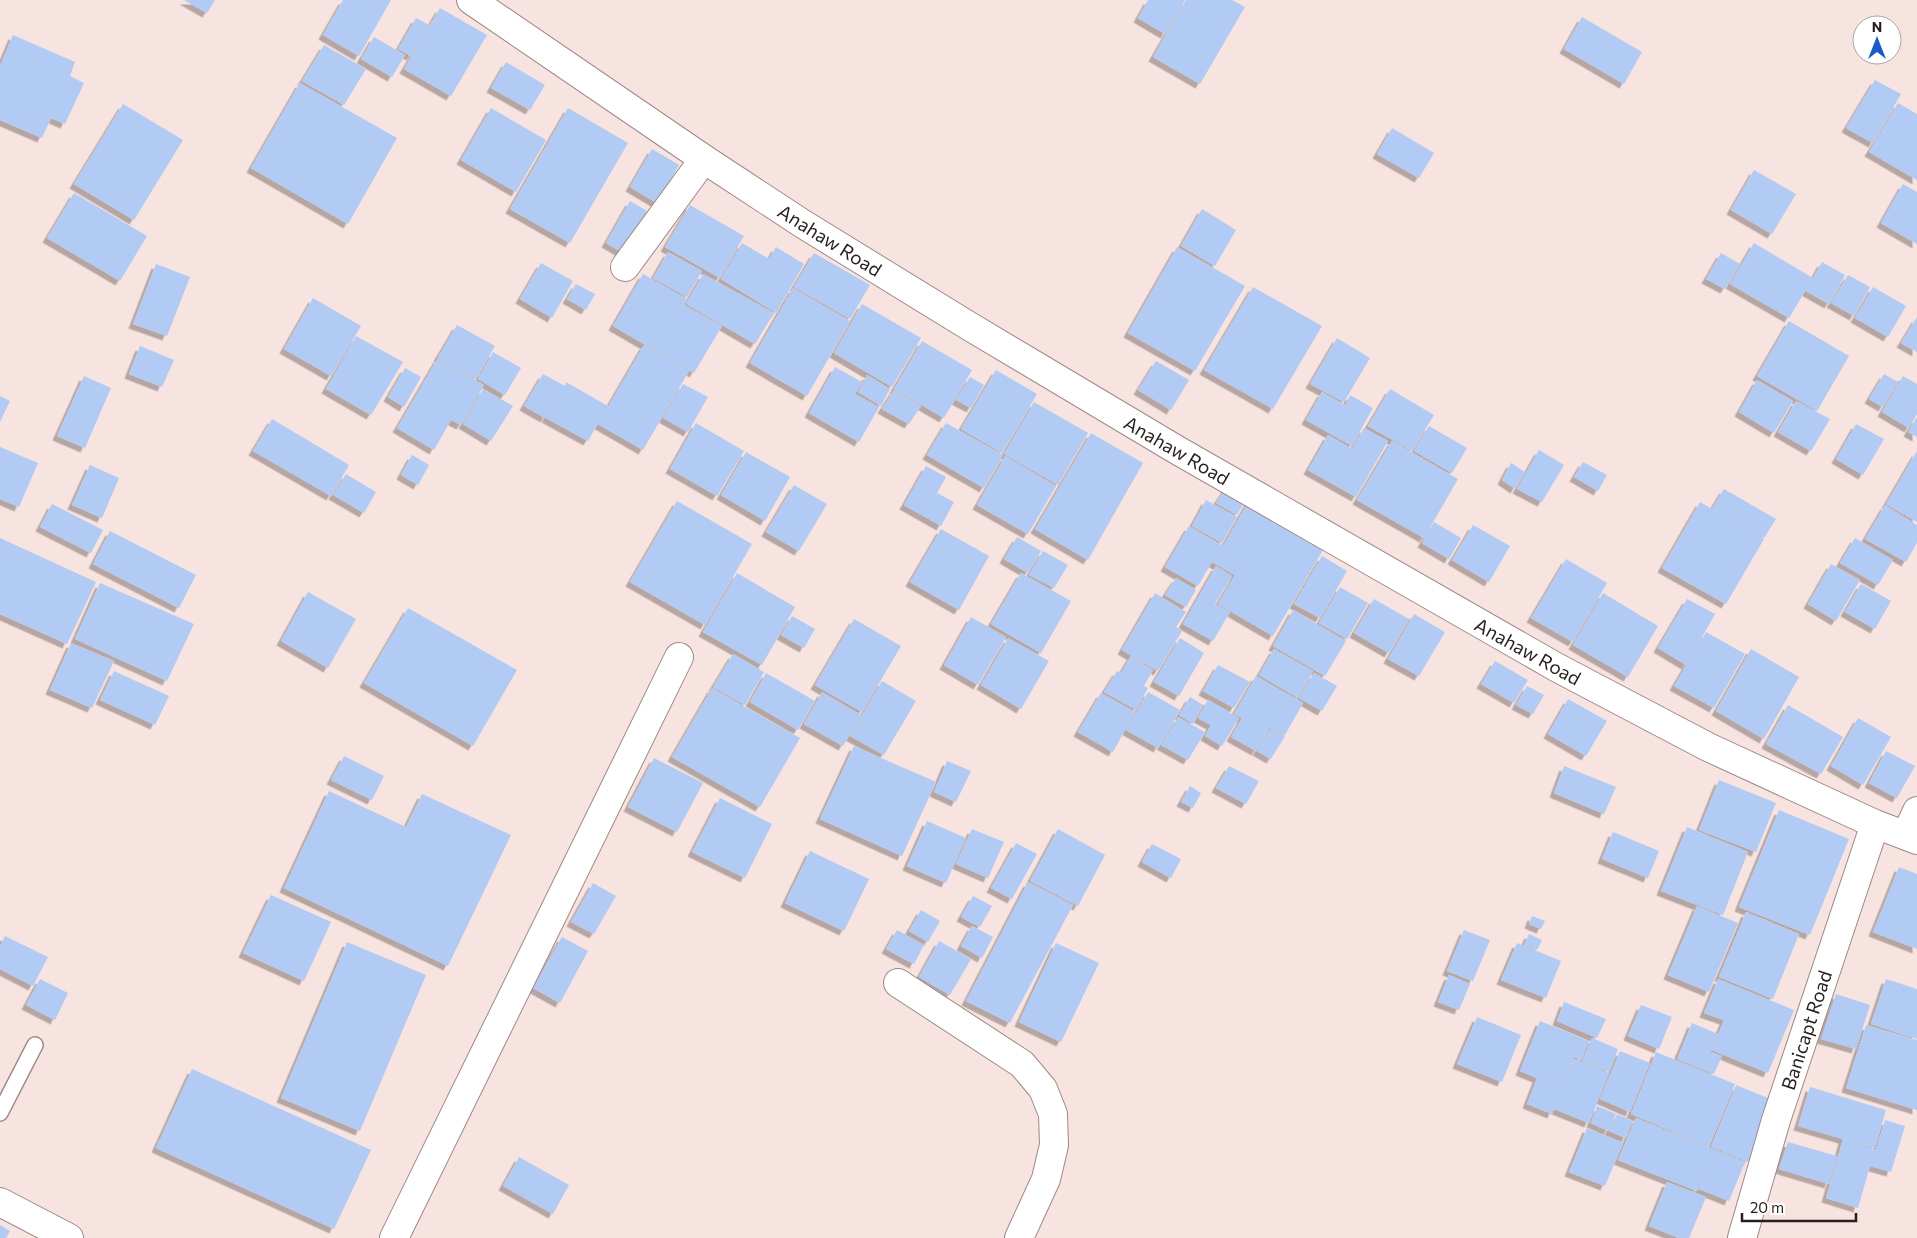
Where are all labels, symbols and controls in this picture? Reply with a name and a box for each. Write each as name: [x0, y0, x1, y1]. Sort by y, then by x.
north arrow: [1852, 15, 1902, 65]
text: N: [1872, 18, 1882, 35]
street label: Anahaw Road: [774, 199, 886, 281]
street label: Anahaw Road: [1120, 411, 1234, 489]
street label: Anahaw Road: [1471, 612, 1585, 690]
street label: Banicapt Road: [1776, 967, 1836, 1093]
scale bar: [1742, 1190, 1856, 1222]
text: 20 m: [1750, 1198, 1784, 1216]

